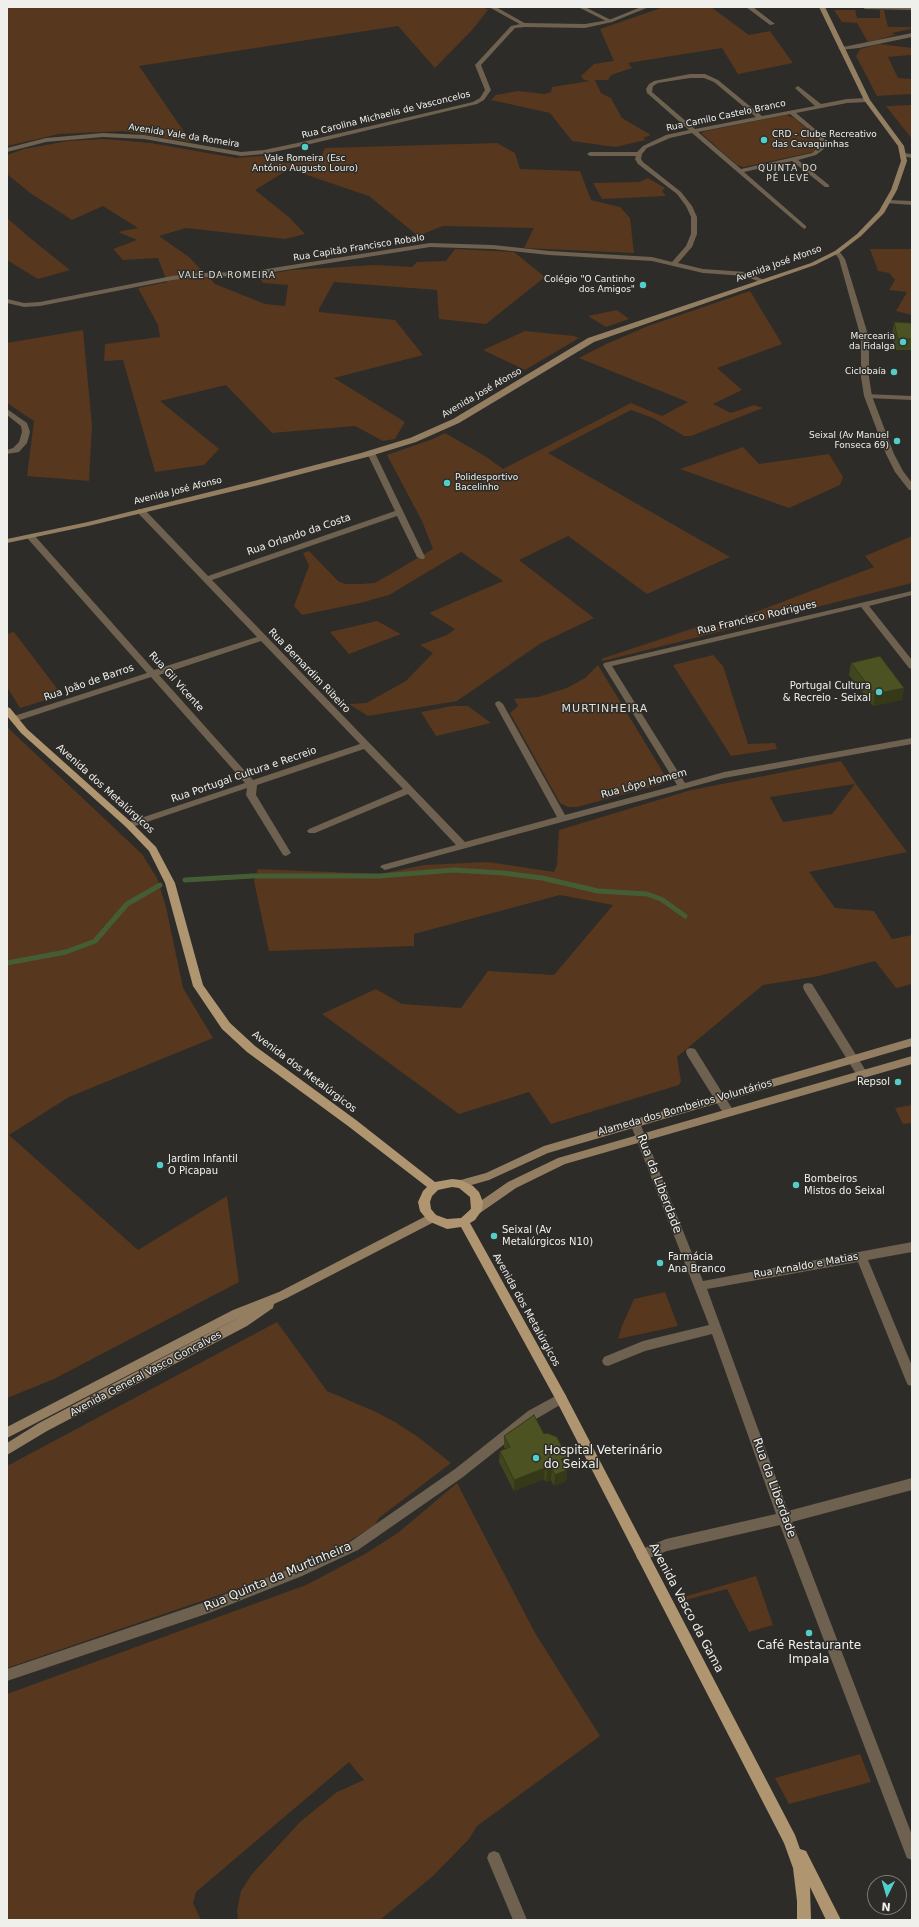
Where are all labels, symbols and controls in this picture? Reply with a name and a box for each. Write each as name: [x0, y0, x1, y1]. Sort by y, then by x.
street label: Rua Carolina Michaelis de Vasconcelos: [301, 89, 471, 141]
street label: Rua Camilo Castelo Branco: [665, 98, 787, 134]
street label: Avenida Vale da Romeira: [128, 122, 240, 150]
place label: CRD - Clube Recreativo das Cavaquinhas: [772, 130, 877, 151]
marker: CRD - Clube Recreativo das Cavaquinhas: [759, 135, 769, 145]
marker: Vale Romeira (Esc António Augusto Louro): [300, 142, 310, 152]
place label: Vale Romeira (Esc António Augusto Louro): [252, 154, 358, 175]
district label: QUINTA DO PÉ LEVE: [758, 164, 818, 185]
street label: Rua Capitão Francisco Robalo: [293, 232, 425, 264]
street label: Avenida José Afonso: [735, 243, 823, 285]
district label: VALE DA ROMEIRA: [178, 271, 276, 281]
place label: Colégio "O Cantinho dos Amigos": [544, 275, 635, 296]
marker: Colégio "O Cantinho dos Amigos": [638, 280, 648, 290]
place label: Mercearia da Fidalga: [849, 332, 895, 353]
marker: Mercearia da Fidalga: [898, 337, 908, 347]
street label: Avenida José Afonso: [440, 366, 524, 420]
place label: Ciclobaía: [845, 367, 886, 377]
marker: Ciclobaía: [889, 367, 899, 377]
place label: Seixal (Av Manuel Fonseca 69): [809, 431, 889, 452]
marker: Seixal (Av Manuel Fonseca 69): [892, 436, 902, 446]
place label: Polidesportivo Bacelinho: [455, 473, 518, 494]
street label: Avenida José Afonso: [133, 475, 223, 507]
marker: Polidesportivo Bacelinho: [442, 478, 452, 488]
street label: Rua Orlando da Costa: [246, 512, 352, 558]
street label: Rua Francisco Rodrigues: [696, 598, 818, 638]
street label: Rua Bernardim Ribeiro: [266, 626, 352, 716]
street label: Rua Gil Vicente: [146, 650, 206, 714]
street label: Rua João de Barros: [42, 662, 136, 704]
place label: Portugal Cultura & Recreio - Seixal: [783, 680, 871, 704]
marker: Portugal Cultura & Recreio - Seixal: [874, 687, 884, 697]
district label: MURTINHEIRA: [562, 702, 648, 716]
street label: Avenida dos Metalúrgicos: [54, 742, 156, 836]
street label: Rua Portugal Cultura e Recreio: [170, 744, 318, 806]
street label: Rua Lôpo Homem: [600, 767, 688, 801]
street label: Avenida dos Metalúrgicos: [249, 1029, 359, 1115]
place label: Repsol: [857, 1076, 890, 1088]
street label: Alameda dos Bombeiros Voluntários: [597, 1077, 773, 1139]
marker: Repsol: [893, 1077, 903, 1087]
street label: Rua da Liberdade: [633, 1132, 685, 1236]
place label: Jardim Infantil O Picapau: [168, 1153, 238, 1176]
marker: Jardim Infantil O Picapau: [155, 1160, 165, 1170]
place label: Bombeiros Mistos do Seixal: [804, 1173, 885, 1196]
marker: Bombeiros Mistos do Seixal: [791, 1180, 801, 1190]
place label: Seixal (Av Metalúrgicos N10): [502, 1224, 593, 1248]
marker: Seixal (Av Metalúrgicos N10): [489, 1231, 499, 1241]
street label: Avenida dos Metalúrgicos: [490, 1251, 562, 1369]
place label: Farmácia Ana Branco: [668, 1251, 726, 1274]
street label: Rua Arnaldo e Matias: [753, 1251, 859, 1281]
marker: Farmácia Ana Branco: [655, 1258, 665, 1268]
street label: Avenida General Vasco Gonçalves: [68, 1329, 224, 1419]
street label: Rua da Liberdade: [749, 1436, 799, 1540]
place label: Hospital Veterinário do Seixal: [544, 1444, 662, 1472]
marker: Hospital Veterinário do Seixal: [531, 1453, 541, 1463]
street label: Rua Quinta da Murtinheira: [202, 1539, 354, 1615]
street label: Avenida Vasco da Gama: [646, 1541, 726, 1675]
marker: Café Restaurante Impala: [804, 1628, 814, 1638]
place label: Café Restaurante Impala: [757, 1639, 861, 1667]
north arrow: [867, 1875, 907, 1915]
text: N: [881, 1900, 891, 1913]

